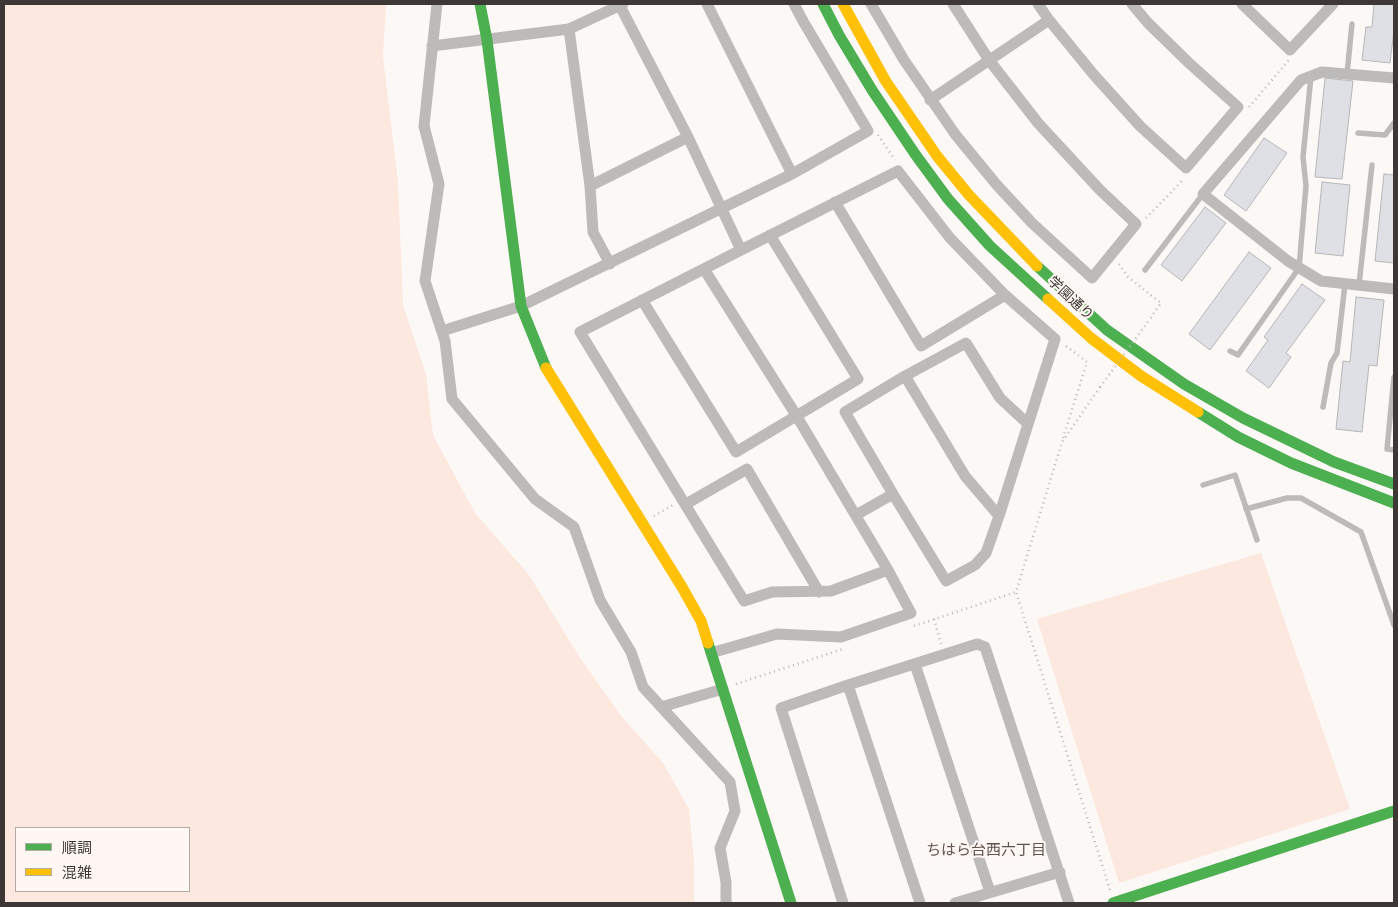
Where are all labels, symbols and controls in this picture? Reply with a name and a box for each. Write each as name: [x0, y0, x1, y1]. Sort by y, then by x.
street label: 学園通り: [1044, 274, 1096, 324]
legend: [15, 827, 190, 892]
text: 順調: [62, 838, 92, 858]
district label: ちはら台西六丁目: [926, 842, 1046, 860]
text: 混雑: [62, 863, 92, 883]

